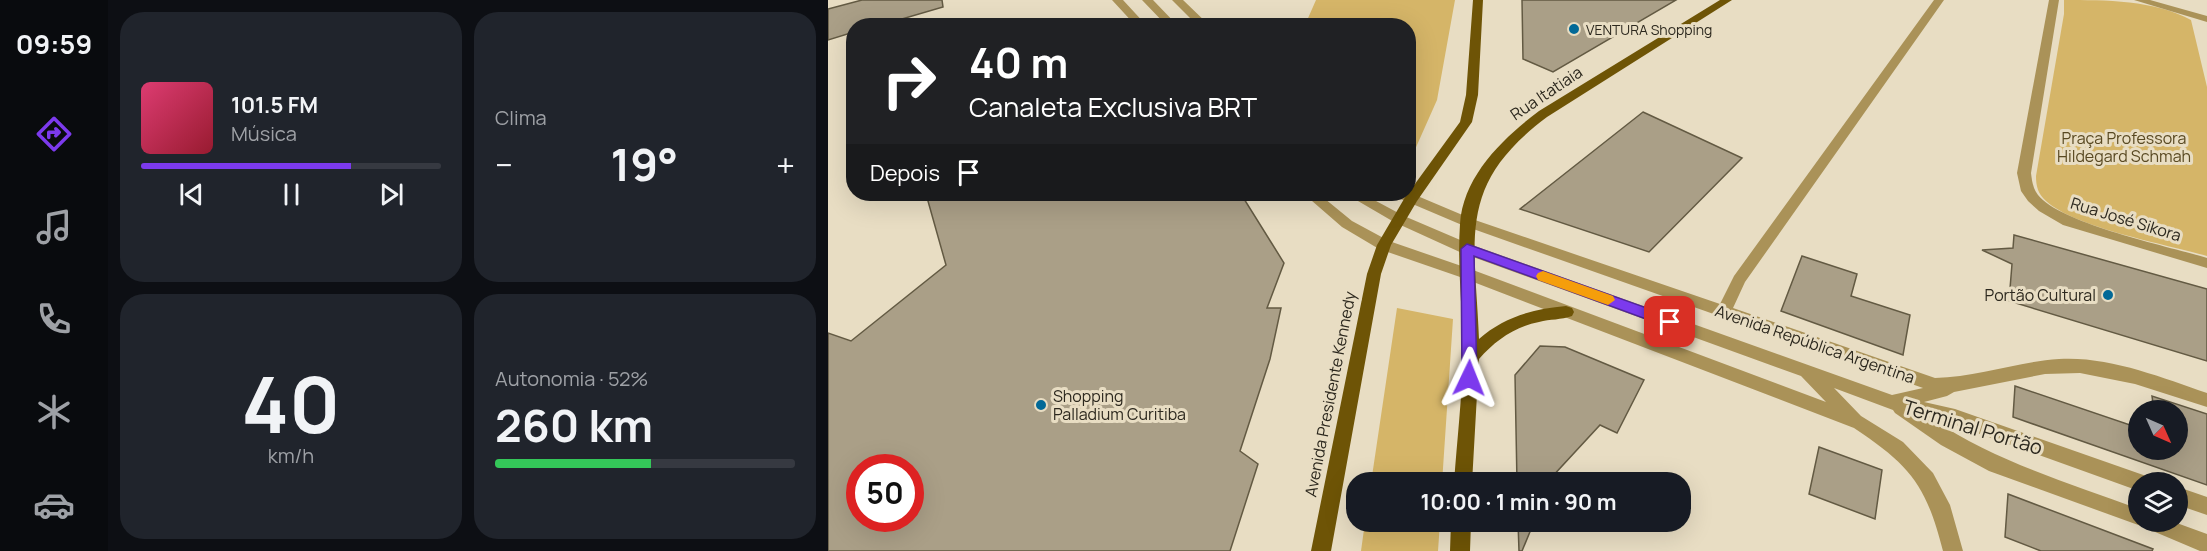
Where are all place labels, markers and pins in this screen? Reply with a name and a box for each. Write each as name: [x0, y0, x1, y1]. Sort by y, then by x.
place label: VENTURA Shopping: [1586, 20, 1712, 39]
marker: VENTURA Shopping: [1567, 22, 1581, 36]
place label: Portão Cultural: [1985, 284, 2096, 306]
marker: Portão Cultural: [2101, 288, 2115, 302]
pin: [1644, 296, 1695, 347]
place label: Shopping Palladium Curitiba: [1053, 385, 1186, 425]
marker: Shopping Palladium Curitiba: [1034, 398, 1048, 412]

